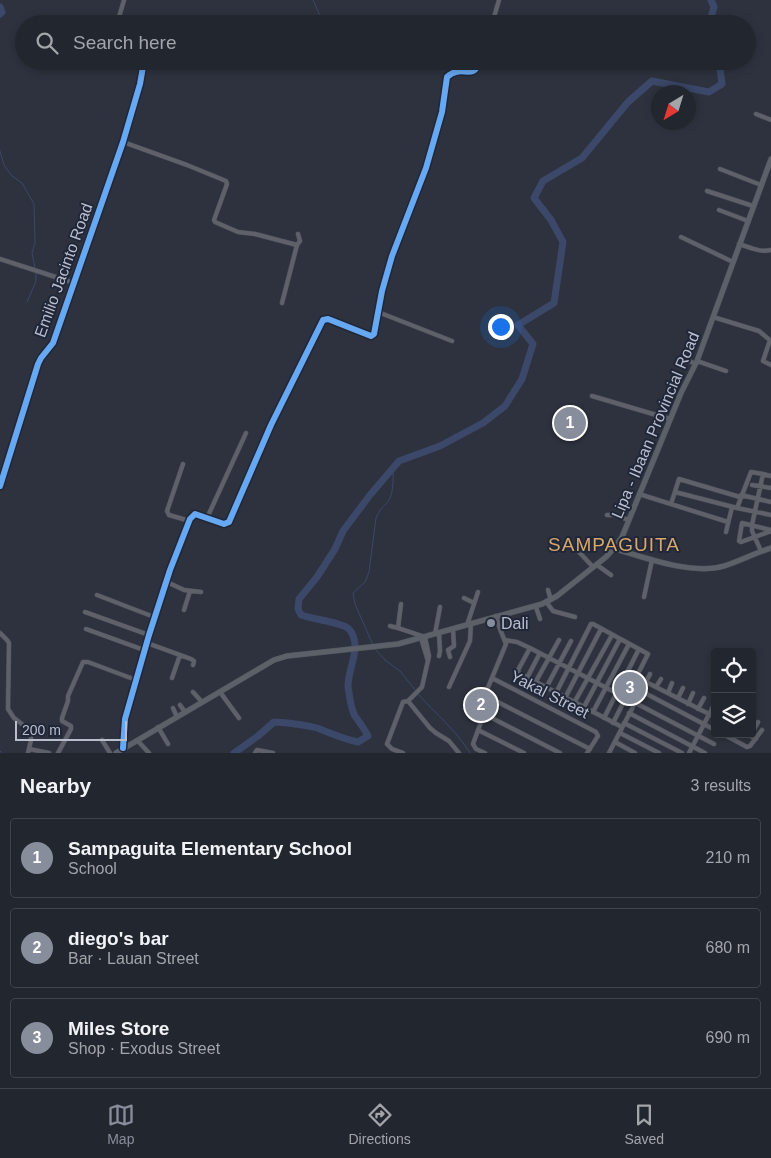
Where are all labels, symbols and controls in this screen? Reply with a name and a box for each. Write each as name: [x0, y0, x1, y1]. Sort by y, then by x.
search box: [15, 15, 756, 70]
icon: search: [33, 29, 61, 57]
text: Search here: [73, 32, 177, 53]
north arrow: [651, 85, 696, 130]
street label: Emilio Jacinto Road: [31, 201, 96, 340]
your location: [488, 314, 514, 340]
street label: Lipa - Ibaan Provincial Road: [608, 329, 703, 521]
pin: 1: [554, 404, 586, 442]
district label: SAMPAGUITA: [548, 534, 680, 555]
place label: Dali: [501, 615, 529, 632]
marker: Dali: [485, 617, 497, 629]
map controls: [711, 648, 756, 738]
button: locate: [711, 648, 756, 693]
street label: Yakal Street: [508, 667, 592, 722]
pin: 3: [614, 669, 646, 707]
pin: 2: [465, 686, 497, 724]
button: layers: [711, 693, 756, 738]
scale bar: [15, 718, 128, 741]
text: 200 m: [22, 722, 61, 738]
text: Nearby: [20, 774, 91, 797]
text: 3 results: [691, 777, 751, 794]
text: Sampaguita Elementary School: [68, 838, 352, 859]
text: 1: [33, 849, 41, 866]
text: 210 m: [706, 849, 750, 866]
text: School: [68, 860, 117, 877]
text: diego's bar: [68, 928, 169, 949]
text: 2: [33, 939, 41, 956]
text: 680 m: [706, 939, 750, 956]
text: Bar · Lauan Street: [68, 950, 199, 967]
text: Miles Store: [68, 1018, 169, 1039]
text: 3: [33, 1029, 41, 1046]
text: 690 m: [706, 1029, 750, 1046]
text: Shop · Exodus Street: [68, 1040, 220, 1057]
tab: Map: [107, 1101, 135, 1147]
tab: Directions: [349, 1101, 411, 1147]
tab: Saved: [624, 1101, 664, 1147]

